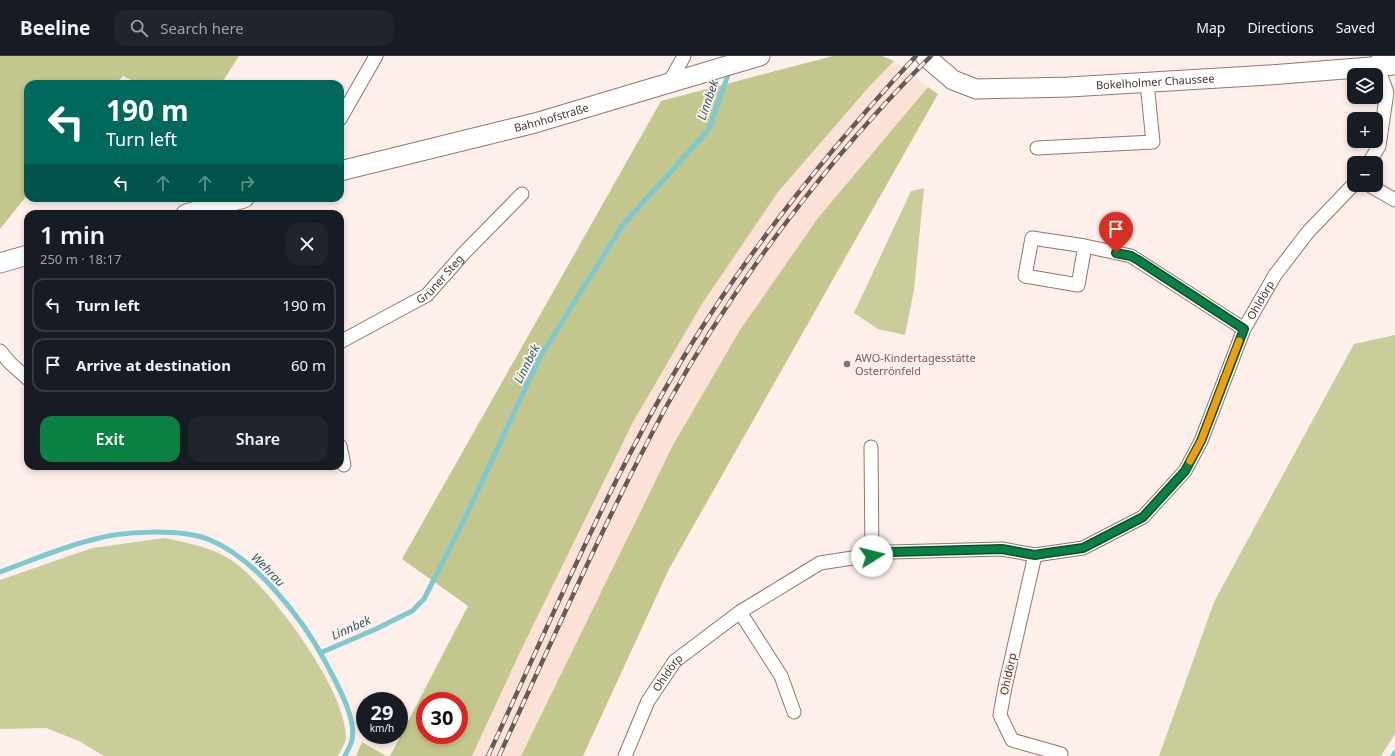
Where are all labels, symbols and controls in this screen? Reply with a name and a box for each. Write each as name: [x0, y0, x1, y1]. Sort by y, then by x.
search box: [114, 10, 394, 46]
text: Beeline: [20, 15, 90, 41]
icon: search: [128, 17, 150, 39]
text: Search here: [160, 18, 244, 38]
text: Map: [1196, 18, 1225, 37]
text: Directions: [1247, 18, 1314, 37]
text: Saved: [1336, 18, 1375, 37]
map controls: [1347, 68, 1383, 192]
button: layers: [1347, 68, 1383, 104]
street label: Bokelholmer Chaussee: [1095, 70, 1215, 92]
water label: Linnbek: [693, 76, 723, 122]
text: 190 m: [106, 91, 189, 129]
icon: left: [40, 96, 92, 148]
street label: Bahnhofstraße: [512, 99, 590, 135]
button: +: [1347, 112, 1383, 148]
text: Turn left: [106, 127, 177, 151]
button: −: [1347, 156, 1383, 192]
icon: left: [110, 172, 132, 194]
icon: ahead: [152, 172, 174, 194]
icon: ahead: [194, 172, 216, 194]
icon: right: [236, 172, 258, 194]
pin: [1099, 212, 1133, 253]
text: 1 min: [40, 218, 105, 251]
icon: arrive: [1105, 218, 1127, 240]
button: close: [286, 223, 328, 265]
text: 250 m · 18:17: [40, 250, 121, 268]
street label: Grüner Steg: [413, 251, 466, 307]
street label: Ohldörp: [1243, 277, 1277, 322]
icon: left: [42, 294, 64, 316]
text: Turn left: [76, 295, 140, 315]
text: 190 m: [282, 295, 326, 315]
water label: Linnbek: [510, 340, 544, 386]
place label: AWO-Kindertagesstätte Osterrönfeld: [855, 350, 976, 378]
icon: arrive: [42, 354, 64, 376]
text: Arrive at destination: [76, 355, 231, 375]
text: 60 m: [291, 355, 326, 375]
marker: AWO-Kindertagesstätte Osterrönfeld: [842, 359, 852, 369]
button: Exit: [40, 416, 180, 462]
button: Share: [188, 416, 328, 462]
position arrow: [851, 535, 893, 577]
water label: Wehrau: [248, 549, 289, 590]
water label: Linnbek: [328, 611, 374, 644]
street label: Ohldörp: [649, 650, 685, 694]
street label: Ohldörp: [996, 651, 1019, 696]
speed limit sign: 30: [416, 692, 468, 744]
text: 29: [371, 699, 393, 726]
text: km/h: [370, 721, 394, 735]

